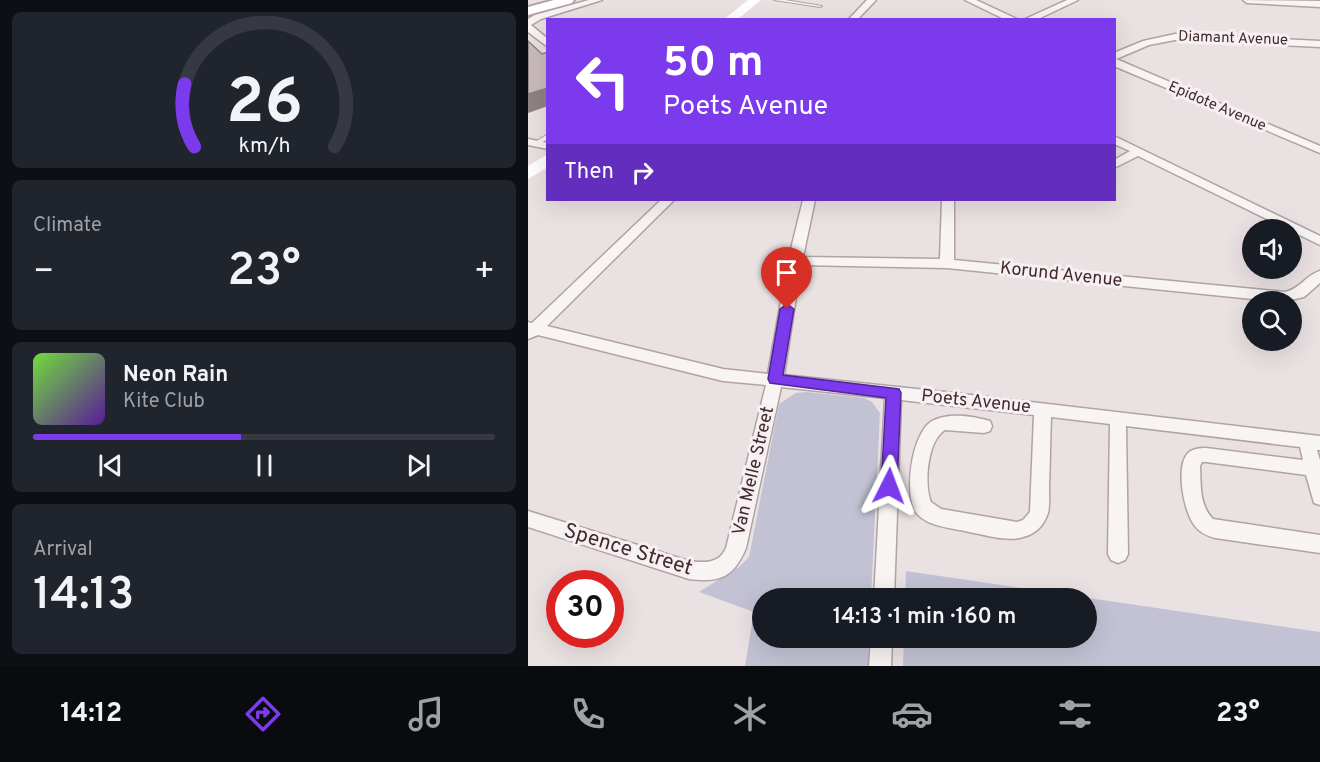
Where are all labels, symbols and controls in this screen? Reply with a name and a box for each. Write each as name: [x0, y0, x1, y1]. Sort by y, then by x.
street label: Diamant Avenue: [1178, 28, 1288, 50]
text: 50 m: [663, 38, 764, 91]
icon: left: [564, 42, 642, 120]
text: 26: [226, 66, 302, 145]
street label: Epidote Avenue: [1165, 78, 1269, 136]
text: Poets Avenue: [663, 90, 828, 124]
text: km/h: [238, 133, 290, 160]
icon: right: [626, 156, 659, 189]
text: Then: [564, 159, 614, 186]
text: Climate: [33, 213, 102, 239]
map controls: [1242, 219, 1302, 351]
button: sound: [1242, 219, 1302, 279]
text: 23°: [227, 244, 301, 301]
pin: [761, 247, 812, 309]
text: −: [33, 252, 54, 294]
text: +: [474, 252, 495, 294]
icon: arrive: [770, 256, 803, 289]
street label: Korund Avenue: [999, 257, 1123, 293]
button: search: [1242, 291, 1302, 351]
text: Neon Rain: [123, 362, 228, 389]
street label: Poets Avenue: [920, 385, 1032, 419]
text: Kite Club: [123, 389, 205, 415]
street label: Van Melle Street: [728, 404, 780, 538]
icon: previous: [94, 449, 127, 482]
icon: pause: [248, 449, 281, 482]
icon: next: [402, 449, 435, 482]
position arrow: [857, 454, 921, 518]
street label: Spence Street: [560, 518, 696, 582]
text: Arrival: [33, 537, 93, 563]
text: 14:13: [33, 568, 134, 625]
speed limit sign: 30: [546, 570, 624, 648]
text: 14:13 · 1 min · 160 m: [833, 604, 1016, 631]
icon: directions: [242, 693, 284, 735]
icon: music: [405, 693, 447, 735]
icon: phone: [567, 693, 609, 735]
icon: climate: [729, 693, 771, 735]
icon: car: [891, 693, 933, 735]
icon: filters: [1054, 693, 1096, 735]
text: 14:12: [60, 697, 122, 731]
text: 23°: [1216, 697, 1260, 731]

